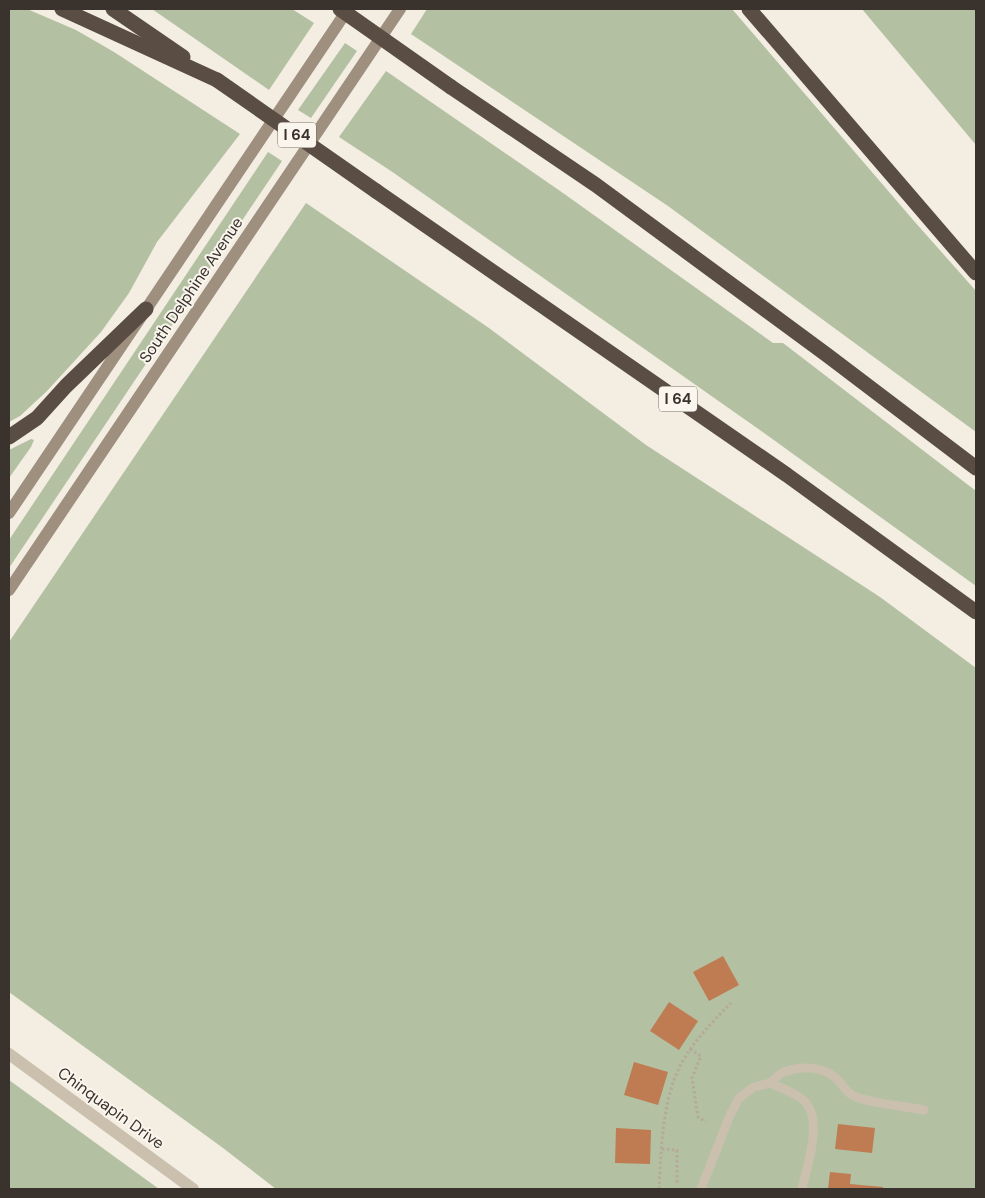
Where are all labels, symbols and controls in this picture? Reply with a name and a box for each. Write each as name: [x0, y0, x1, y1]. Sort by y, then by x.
road number: I 64: [278, 122, 316, 148]
street label: South Delphine Avenue: [134, 213, 248, 367]
road number: I 64: [659, 386, 697, 412]
street label: Chinquapin Drive: [54, 1062, 168, 1154]

